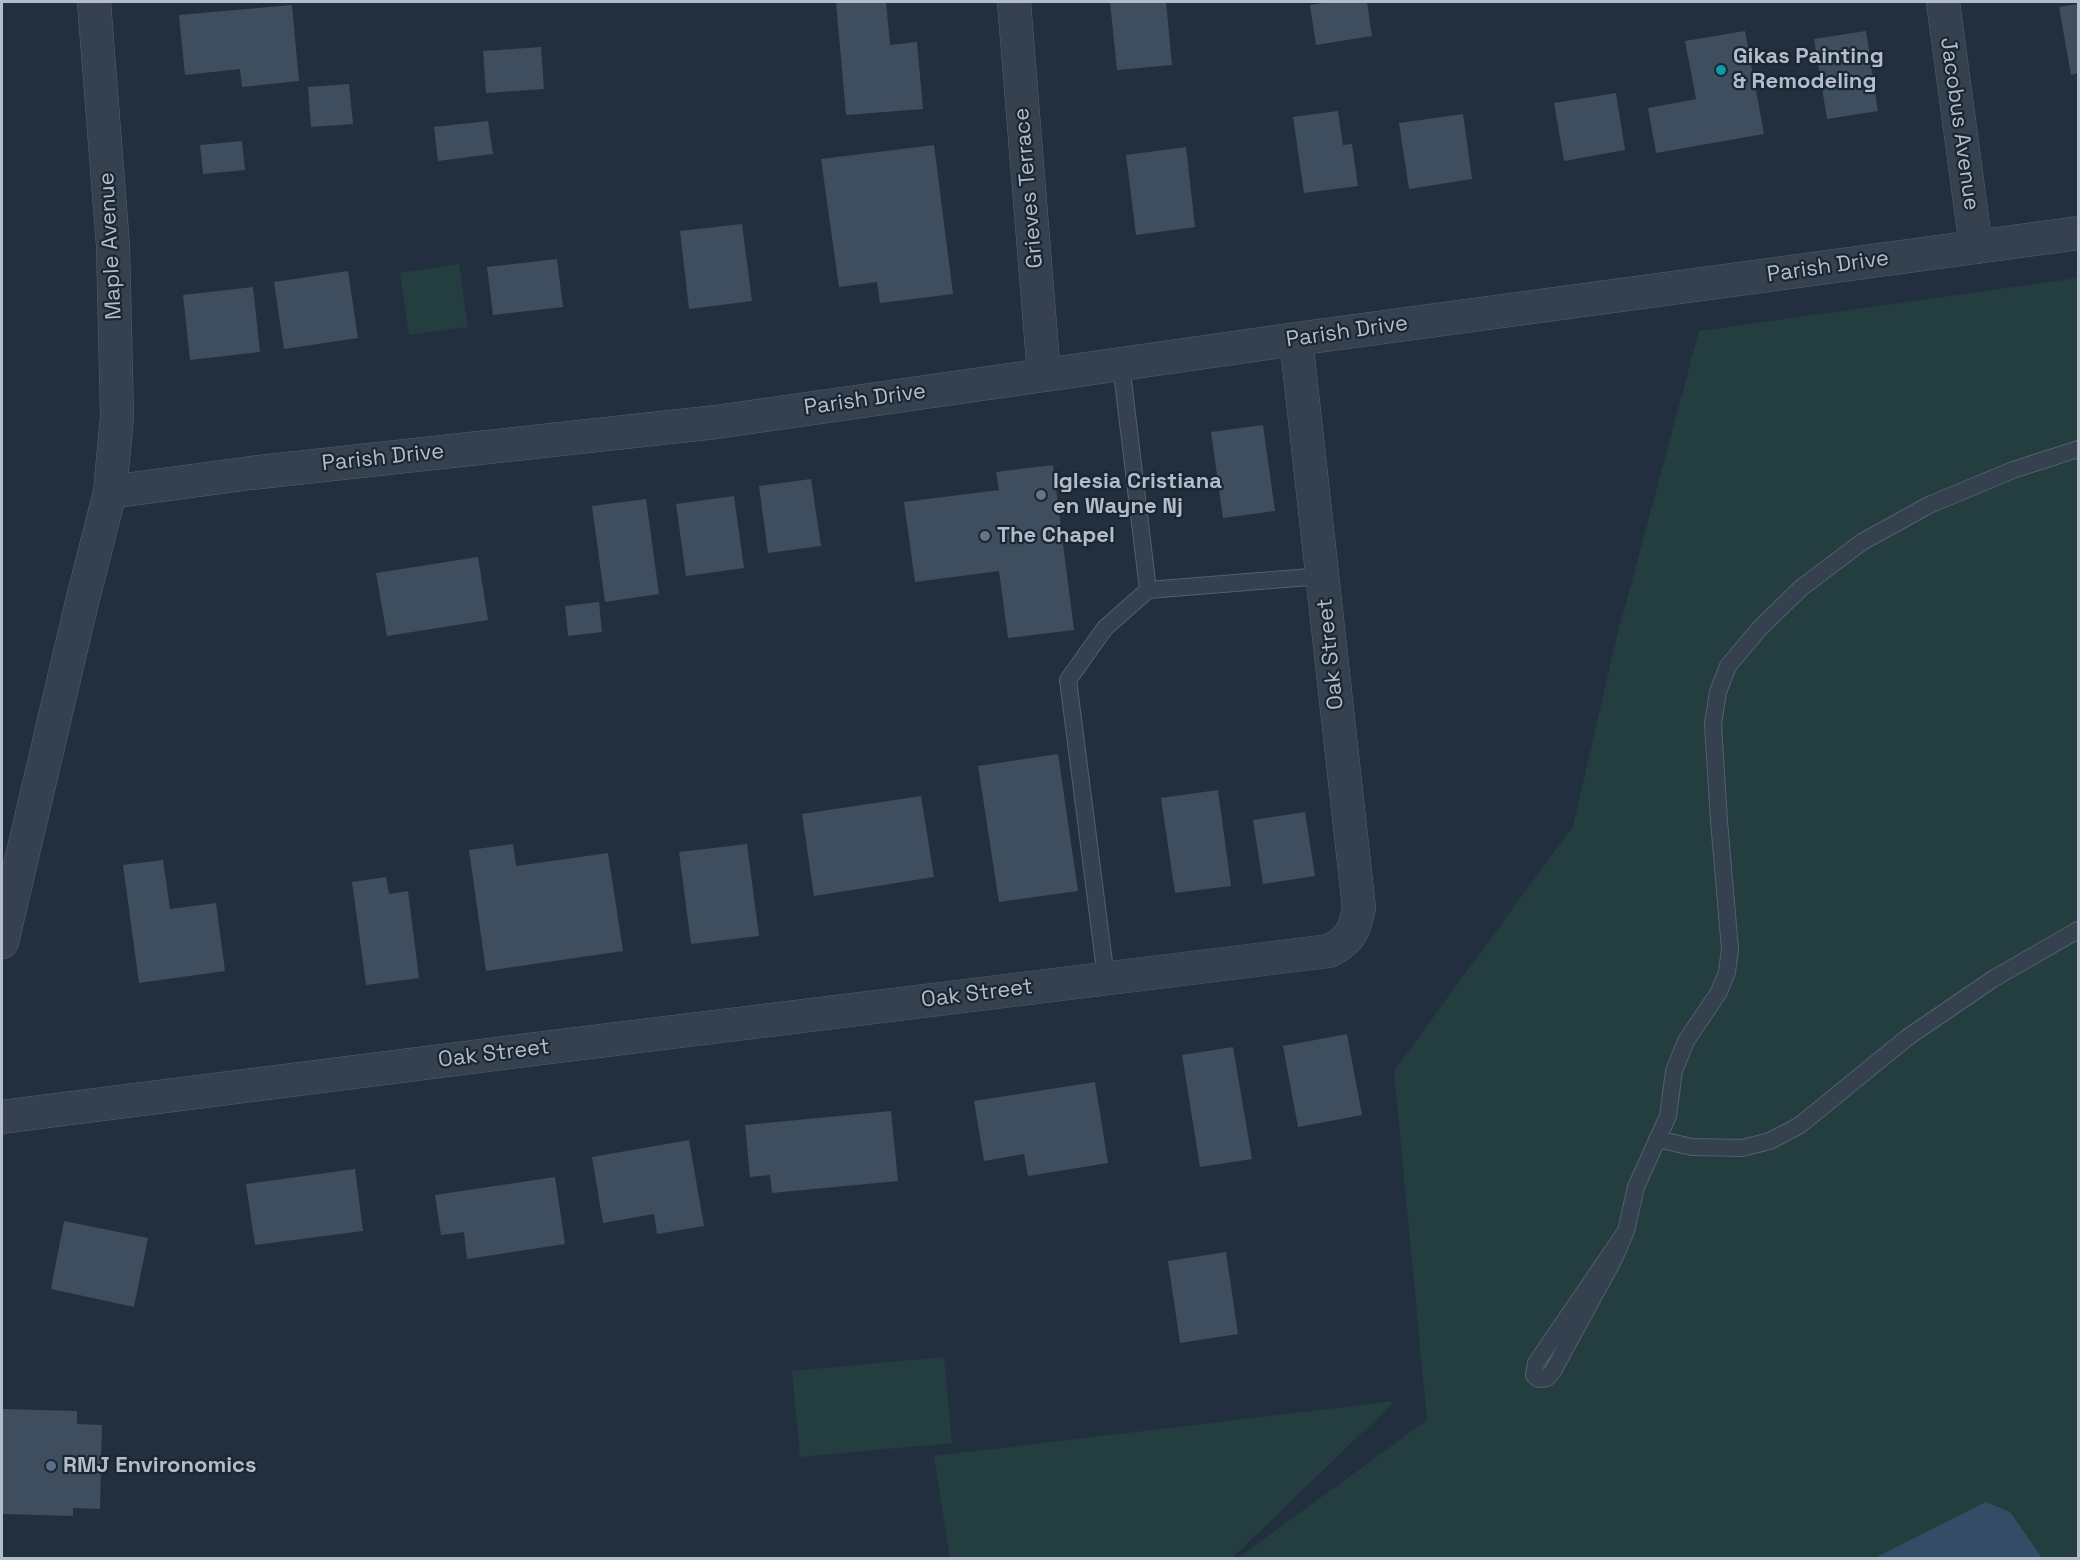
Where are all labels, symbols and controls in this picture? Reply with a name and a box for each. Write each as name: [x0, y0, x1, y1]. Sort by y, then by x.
street label: Jacobus Avenue: [1934, 36, 1984, 212]
place label: Gikas Painting & Remodeling: [1733, 44, 1884, 96]
marker: Gikas Painting & Remodeling: [1714, 63, 1728, 77]
street label: Grieves Terrace: [1009, 107, 1049, 269]
street label: Maple Avenue: [94, 172, 128, 320]
street label: Parish Drive: [1765, 245, 1891, 289]
street label: Parish Drive: [1284, 310, 1410, 354]
street label: Parish Drive: [802, 378, 928, 422]
street label: Parish Drive: [321, 438, 445, 478]
place label: Iglesia Cristiana en Wayne Nj: [1053, 469, 1222, 520]
marker: Iglesia Cristiana en Wayne Nj: [1034, 488, 1048, 502]
place label: The Chapel: [997, 523, 1115, 549]
marker: The Chapel: [978, 529, 992, 543]
street label: Oak Street: [1312, 597, 1350, 711]
street label: Oak Street: [920, 974, 1034, 1014]
street label: Oak Street: [437, 1034, 551, 1074]
place label: RMJ Environomics: [63, 1453, 257, 1479]
marker: RMJ Environomics: [44, 1459, 58, 1473]

